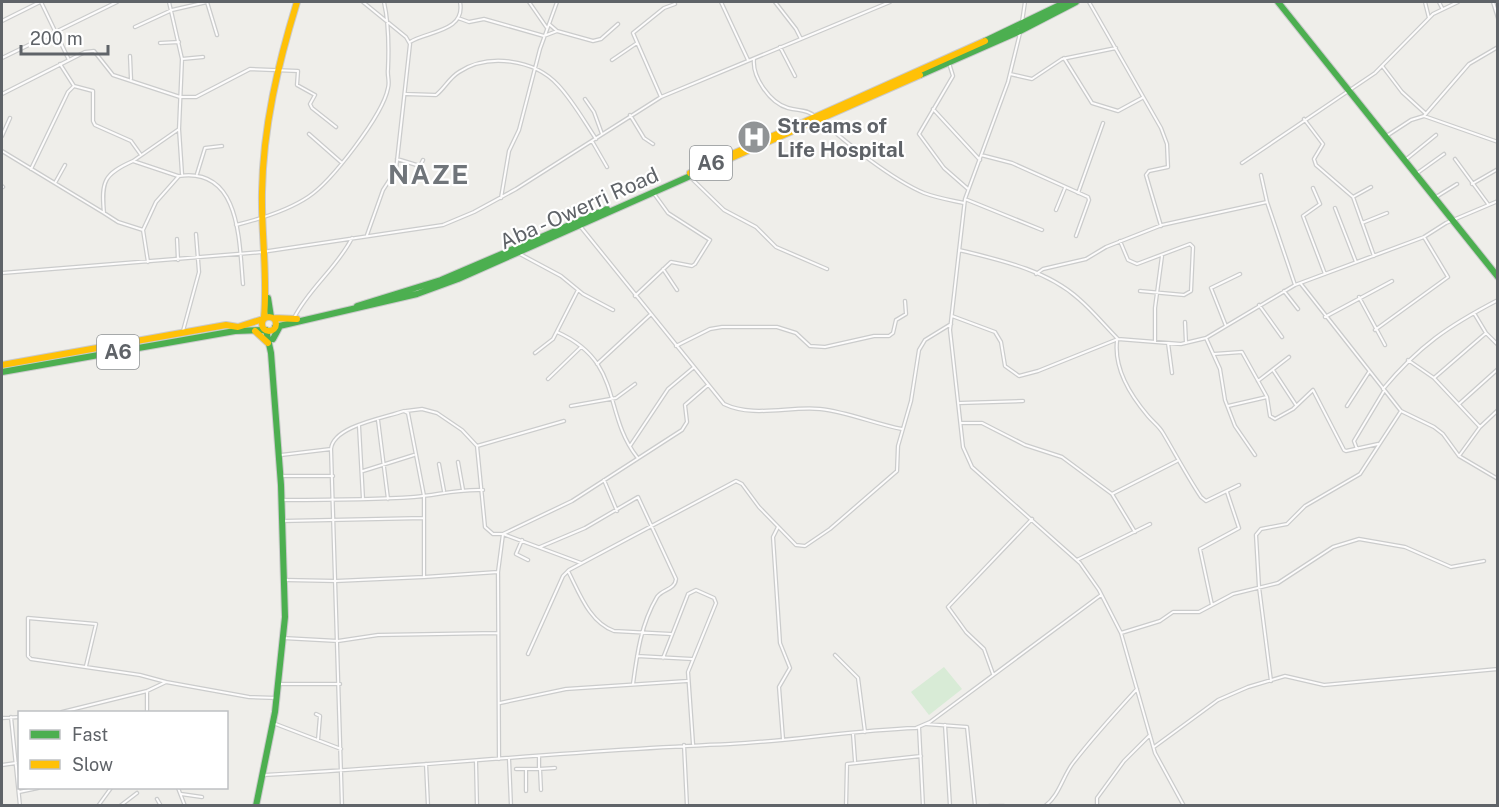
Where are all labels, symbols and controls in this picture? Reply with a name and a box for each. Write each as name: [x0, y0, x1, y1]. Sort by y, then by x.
scale bar: [21, 18, 108, 56]
text: 200 m: [30, 28, 83, 49]
place label: Streams of Life Hospital: [777, 113, 905, 162]
hospital icon: Streams of Life Hospital: [736, 119, 772, 155]
road number: A6: [690, 146, 732, 180]
district label: NAZE: [388, 158, 470, 190]
street label: Aba - Owerri Road: [496, 162, 662, 254]
road number: A6: [97, 335, 139, 369]
legend: [18, 711, 228, 789]
text: Fast: [72, 724, 108, 745]
text: Slow: [72, 754, 113, 775]

